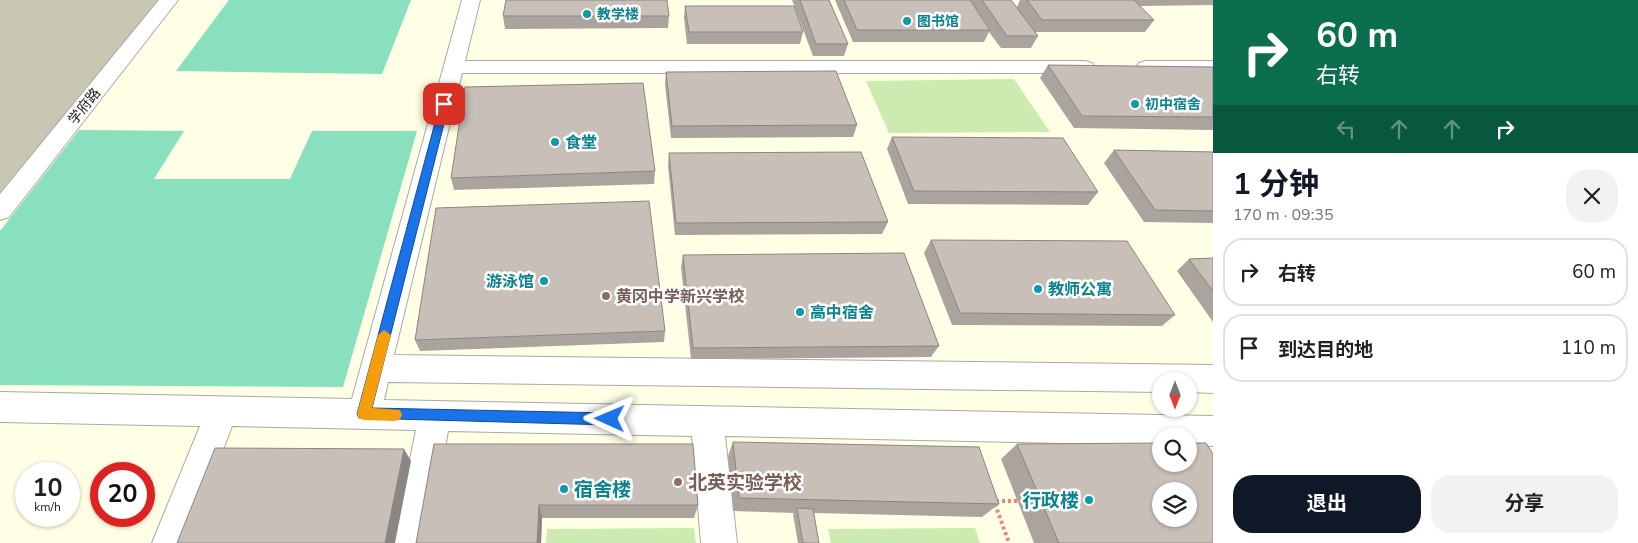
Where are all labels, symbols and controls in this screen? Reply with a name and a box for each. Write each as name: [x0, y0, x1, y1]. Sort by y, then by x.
place label: 教学楼: [597, 5, 639, 24]
marker: 教学楼: [581, 8, 593, 20]
place label: 图书馆: [917, 12, 959, 31]
text: 60 m: [1316, 12, 1398, 59]
marker: 图书馆: [901, 15, 913, 27]
icon: right: [1233, 20, 1298, 85]
text: 右转: [1316, 61, 1360, 91]
pin: [423, 83, 465, 125]
street label: 学府路: [64, 84, 105, 129]
icon: arrive: [430, 90, 458, 118]
place label: 初中宿舍: [1145, 95, 1201, 114]
marker: 初中宿舍: [1129, 98, 1141, 110]
icon: left: [1332, 115, 1360, 143]
icon: ahead: [1385, 115, 1413, 143]
icon: ahead: [1438, 115, 1466, 143]
icon: right: [1491, 115, 1519, 143]
place label: 食堂: [565, 132, 597, 154]
marker: 食堂: [549, 136, 561, 148]
text: 1 分钟: [1233, 164, 1319, 205]
button: close: [1566, 170, 1618, 222]
text: 170 m · 09:35: [1233, 204, 1334, 226]
icon: right: [1235, 258, 1263, 286]
text: 60 m: [1572, 259, 1616, 285]
text: 右转: [1278, 261, 1316, 287]
place label: 游泳馆: [486, 271, 534, 293]
marker: 游泳馆: [538, 275, 550, 287]
place label: 教师公寓: [1048, 279, 1112, 301]
marker: 教师公寓: [1032, 283, 1044, 295]
place label: 黄冈中学新兴学校: [616, 286, 745, 308]
marker: 黄冈中学新兴学校: [600, 290, 612, 302]
place label: 高中宿舍: [810, 302, 874, 324]
marker: 高中宿舍: [794, 306, 806, 318]
icon: arrive: [1235, 334, 1263, 362]
text: 110 m: [1561, 335, 1616, 361]
text: 到达目的地: [1278, 337, 1373, 363]
north arrow: [1152, 372, 1198, 418]
map controls: [1152, 372, 1197, 527]
position arrow: [583, 392, 635, 444]
button: search: [1152, 427, 1197, 472]
speed limit sign: 20: [90, 462, 155, 527]
place label: 北英实验学校: [688, 470, 802, 496]
text: 10: [32, 471, 63, 505]
button: 退出: [1233, 475, 1421, 533]
button: 分享: [1431, 475, 1618, 533]
marker: 北英实验学校: [672, 476, 684, 488]
place label: 宿舍楼: [574, 477, 631, 503]
button: layers: [1152, 482, 1197, 527]
marker: 宿舍楼: [558, 483, 570, 495]
place label: 行政楼: [1022, 488, 1079, 514]
marker: 行政楼: [1083, 494, 1095, 506]
text: km/h: [34, 499, 61, 515]

